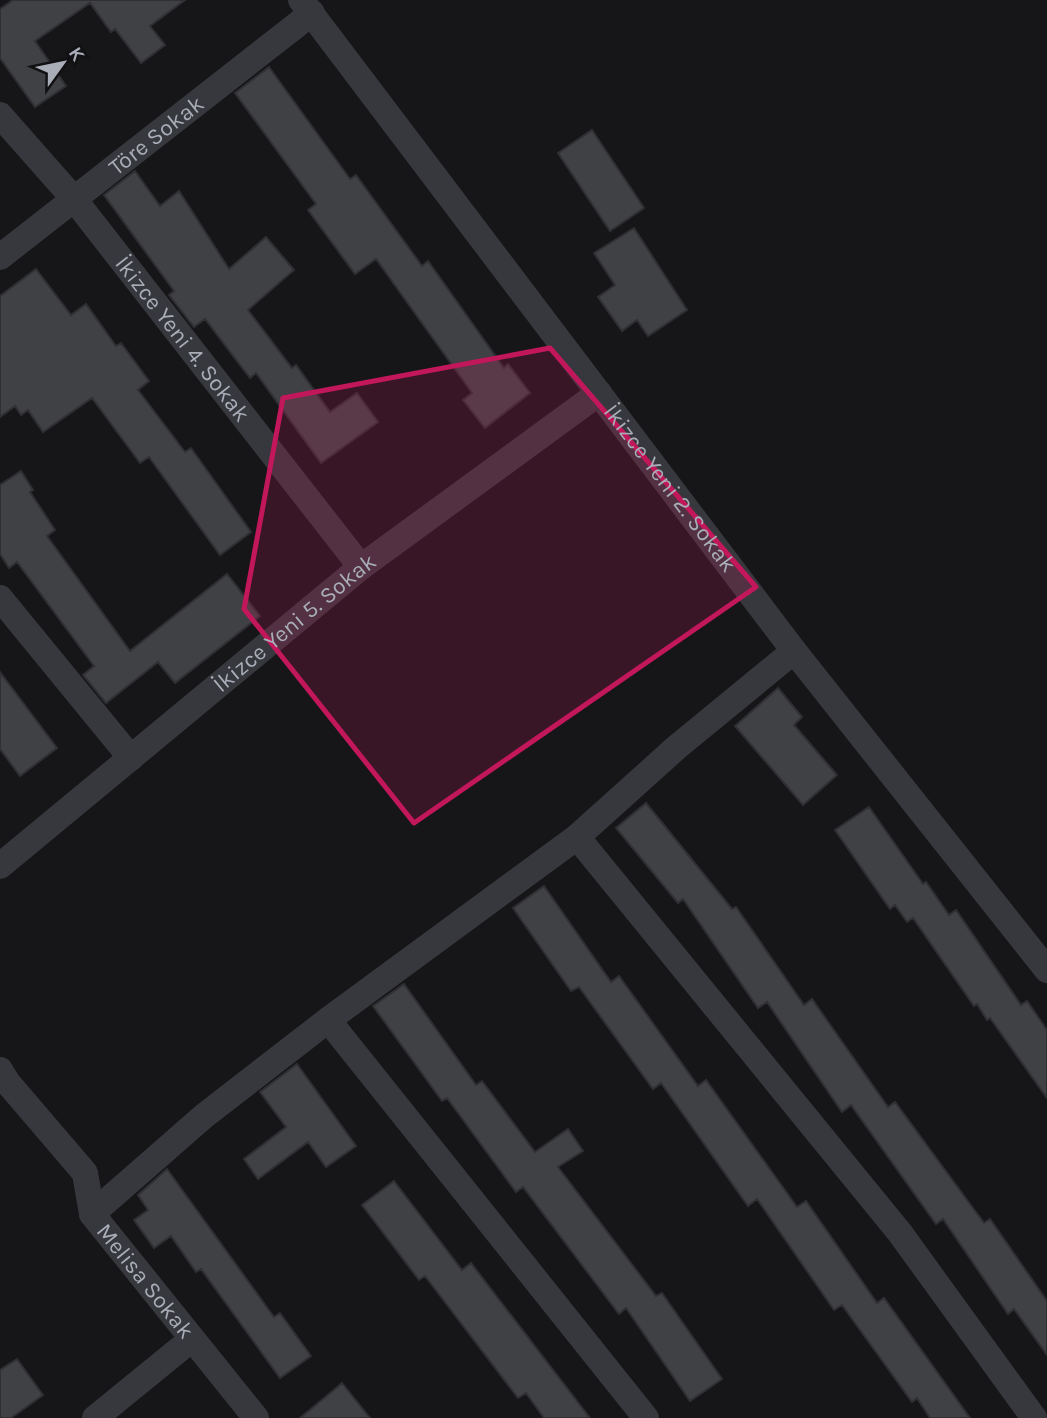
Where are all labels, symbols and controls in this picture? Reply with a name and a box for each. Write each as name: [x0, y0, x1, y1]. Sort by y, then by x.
north arrow: [28, 28, 98, 98]
text: K: [64, 43, 89, 66]
street label: Töre Sokak: [103, 90, 209, 180]
street label: İkizce Yeni 4. Sokak: [110, 250, 256, 427]
street label: İkizce Yeni 2. Sokak: [598, 399, 743, 577]
street label: İkizce Yeni 5. Sokak: [207, 547, 381, 698]
street label: Melisa Sokak: [91, 1218, 200, 1344]

